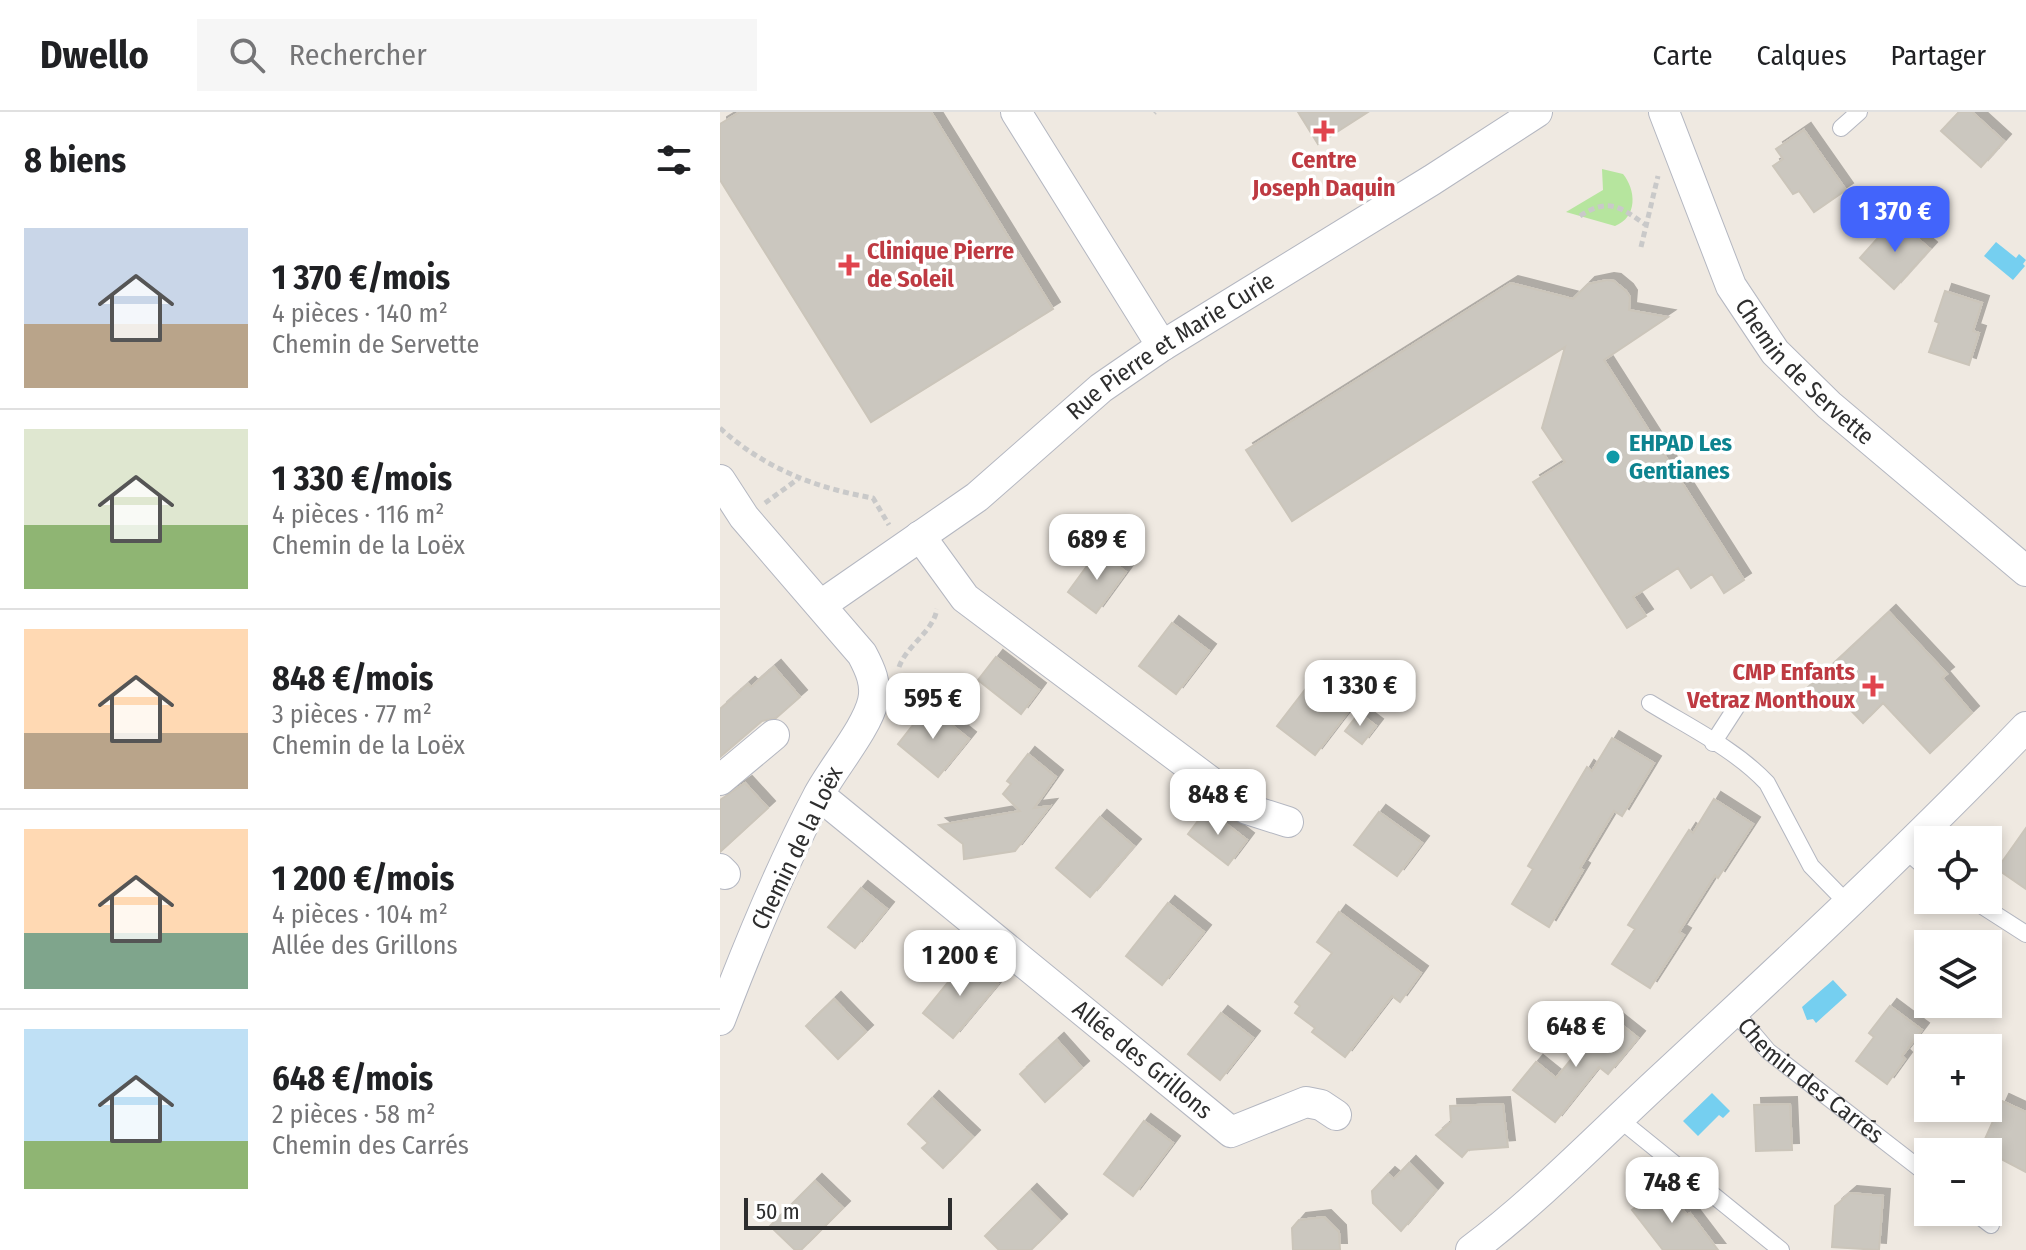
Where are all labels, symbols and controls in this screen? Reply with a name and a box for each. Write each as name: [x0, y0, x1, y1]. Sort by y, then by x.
search box: [197, 19, 757, 91]
text: Dwello: [40, 32, 149, 78]
icon: search: [225, 33, 269, 77]
text: Rechercher: [289, 37, 427, 73]
text: Carte: [1653, 39, 1713, 72]
text: Calques: [1757, 39, 1847, 72]
text: Partager: [1891, 39, 1986, 72]
marker: Centre Joseph Daquin: [1313, 120, 1335, 142]
icon: filters: [652, 138, 696, 182]
text: 8 biens: [24, 140, 126, 181]
place label: Centre Joseph Daquin: [1251, 146, 1396, 202]
pin: 1 370 €: [1821, 186, 1969, 254]
text: 1 370 €: [1859, 196, 1931, 227]
place label: Clinique Pierre de Soleil: [867, 237, 1014, 293]
marker: Clinique Pierre de Soleil: [838, 254, 860, 276]
text: 1 370 €/mois: [272, 257, 450, 298]
icon: home: [88, 260, 184, 356]
street label: Rue Pierre et Marie Curie: [1061, 266, 1279, 425]
street label: Chemin de Servette: [1729, 293, 1880, 451]
text: 4 pièces · 140 m²: [272, 298, 448, 329]
text: Chemin de Servette: [272, 329, 479, 360]
place label: EHPAD Les Gentianes: [1629, 429, 1733, 485]
marker: EHPAD Les Gentianes: [1604, 448, 1622, 466]
text: 1 330 €/mois: [272, 458, 452, 499]
icon: home: [88, 461, 184, 557]
text: 4 pièces · 116 m²: [272, 499, 444, 530]
pin: 689 €: [1041, 514, 1153, 582]
text: 689 €: [1067, 524, 1127, 555]
text: Chemin de la Loëx: [272, 530, 465, 561]
text: 848 €/mois: [272, 658, 433, 699]
place label: CMP Enfants Vetraz Monthoux: [1686, 658, 1856, 714]
pin: 1 330 €: [1286, 660, 1434, 728]
icon: home: [88, 661, 184, 757]
text: 1 330 €: [1323, 670, 1397, 701]
pin: 595 €: [877, 673, 989, 741]
marker: CMP Enfants Vetraz Monthoux: [1862, 675, 1884, 697]
text: 595 €: [904, 683, 962, 714]
text: 3 pièces · 77 m²: [272, 699, 432, 730]
text: Chemin de la Loëx: [272, 730, 465, 761]
street label: Chemin de la Loëx: [745, 761, 849, 934]
pin: 848 €: [1162, 769, 1274, 837]
text: 848 €: [1188, 779, 1248, 810]
map controls: [1914, 826, 2002, 1226]
button: locate: [1914, 826, 2002, 914]
text: 1 200 €/mois: [272, 858, 454, 899]
icon: home: [88, 861, 184, 957]
text: 4 pièces · 104 m²: [272, 899, 448, 930]
text: Allée des Grillons: [272, 930, 458, 961]
pin: 1 200 €: [886, 930, 1034, 998]
button: layers: [1914, 930, 2002, 1018]
text: 1 200 €: [922, 940, 998, 971]
street label: Allée des Grillons: [1067, 995, 1218, 1125]
pin: 648 €: [1520, 1001, 1632, 1069]
text: 648 €: [1546, 1011, 1606, 1042]
street label: Chemin des Carrés: [1732, 1012, 1889, 1149]
button: +: [1914, 1034, 2002, 1122]
text: 648 €/mois: [272, 1058, 433, 1099]
icon: home: [88, 1061, 184, 1157]
text: 2 pièces · 58 m²: [272, 1099, 435, 1130]
text: Chemin des Carrés: [272, 1130, 469, 1161]
button: −: [1914, 1138, 2002, 1226]
pin: 748 €: [1616, 1157, 1728, 1225]
text: 748 €: [1644, 1167, 1700, 1198]
scale bar: [744, 1194, 952, 1230]
text: 50 m: [756, 1198, 800, 1225]

